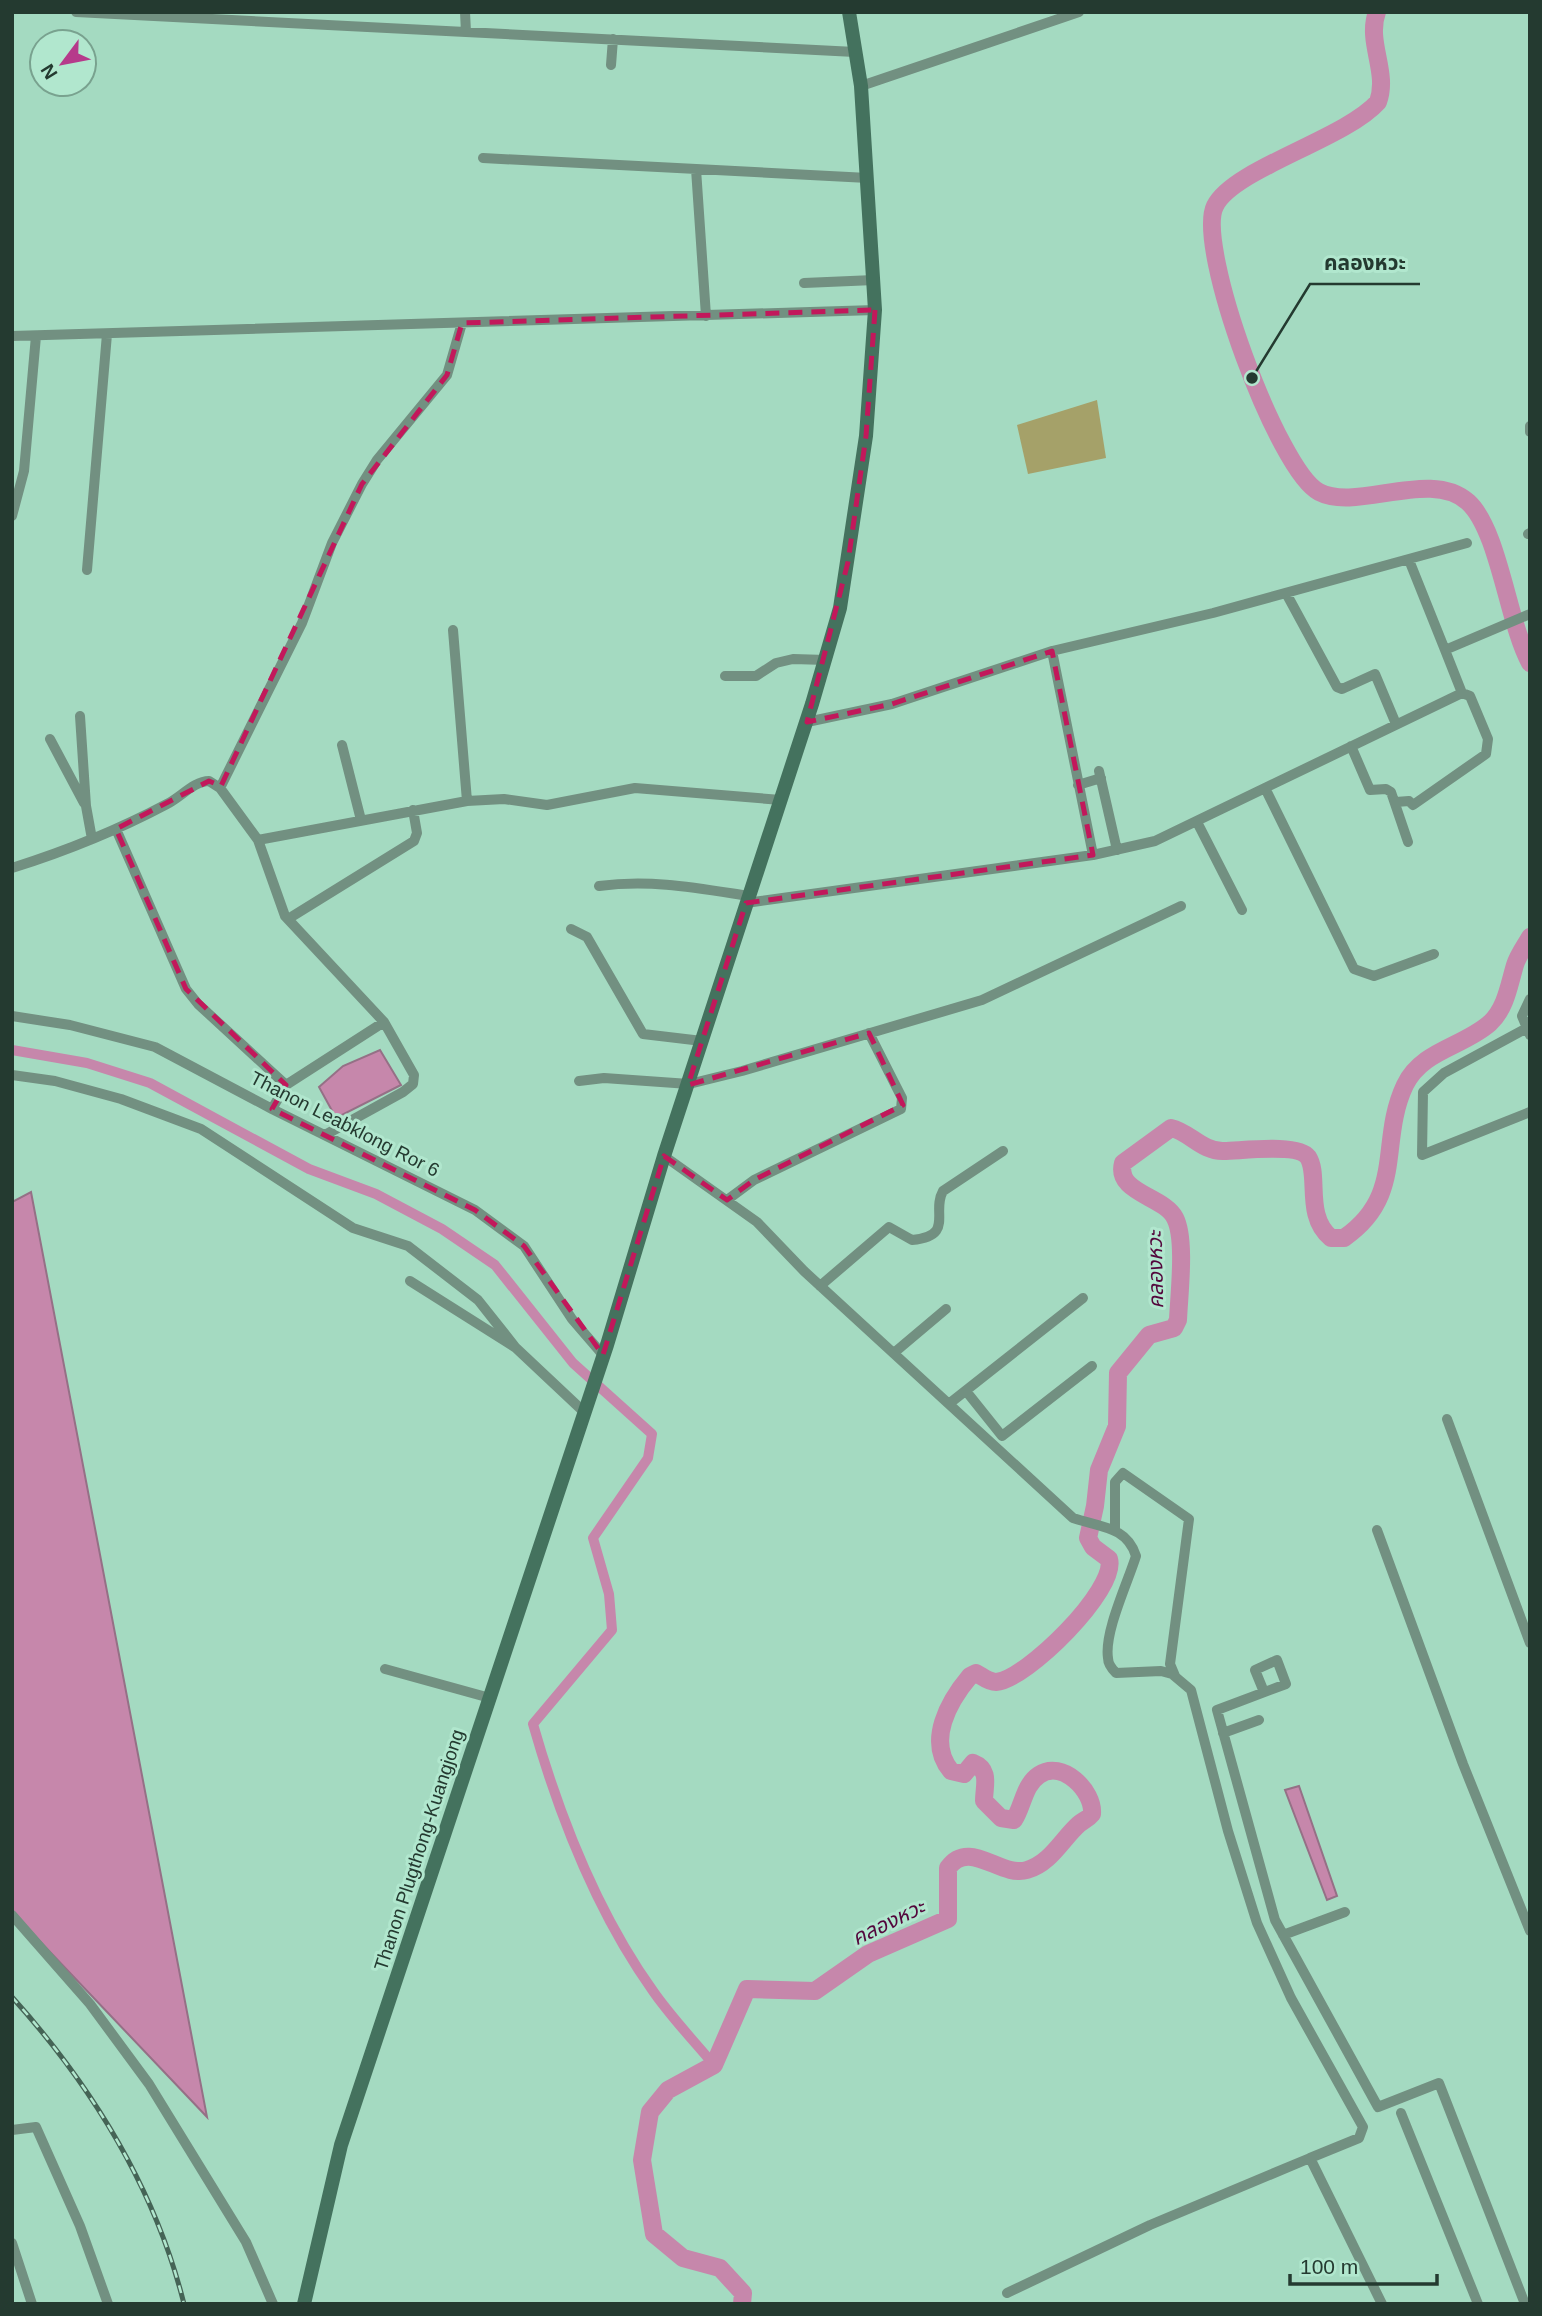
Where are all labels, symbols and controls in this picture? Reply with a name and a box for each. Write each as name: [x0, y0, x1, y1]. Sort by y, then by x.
north arrow: [28, 28, 98, 98]
text: N: [36, 60, 62, 83]
callout: คลองหวะ: [1310, 242, 1420, 284]
text: คลองหวะ: [1324, 251, 1406, 274]
street label: Thanon Leabklong Ror 6: [247, 1067, 443, 1181]
water label: คลองหวะ: [1143, 1229, 1167, 1309]
street label: Thanon Plugthong-Kuangjong: [370, 1727, 468, 1973]
water label: คลองหวะ: [848, 1894, 930, 1949]
scale bar: [1290, 2242, 1437, 2286]
text: 100 m: [1300, 2255, 1358, 2278]

